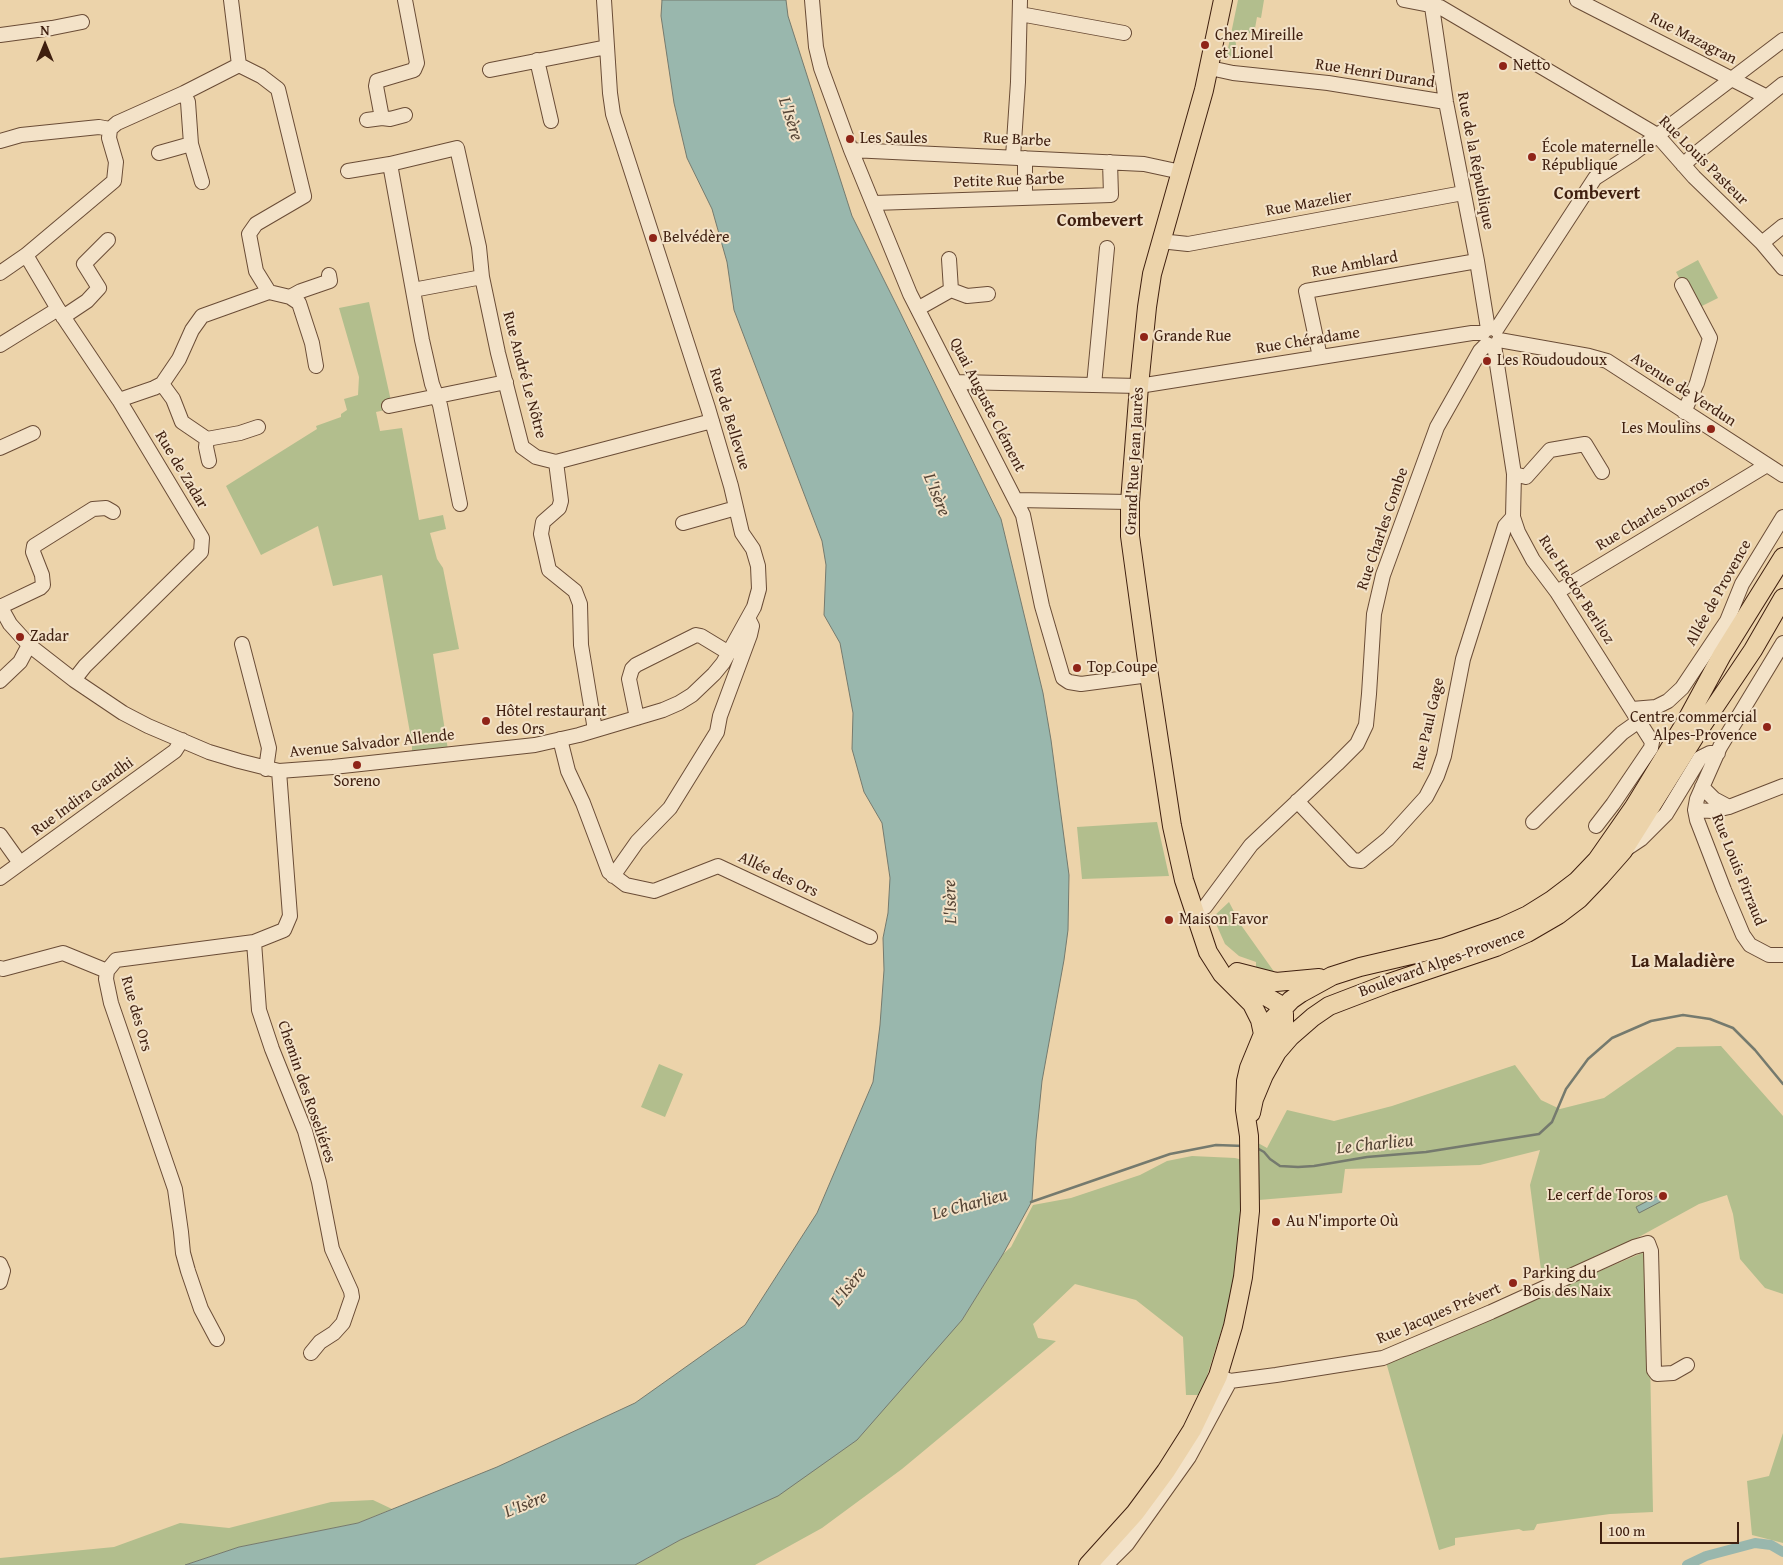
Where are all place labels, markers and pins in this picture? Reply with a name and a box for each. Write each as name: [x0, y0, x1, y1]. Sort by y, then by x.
place label: Chez Mireille et Lionel: [1215, 26, 1303, 64]
marker: Chez Mireille et Lionel: [1199, 39, 1211, 51]
place label: Netto: [1513, 56, 1550, 76]
marker: Netto: [1497, 60, 1509, 72]
place label: Les Saules: [860, 129, 928, 149]
marker: Les Saules: [844, 133, 856, 145]
place label: École maternelle République: [1542, 138, 1654, 176]
marker: École maternelle République: [1526, 151, 1538, 163]
place label: Belvédère: [663, 228, 729, 248]
marker: Belvédère: [647, 232, 659, 244]
place label: Grande Rue: [1154, 327, 1231, 347]
marker: Grande Rue: [1138, 331, 1150, 343]
place label: Les Roudoudoux: [1497, 351, 1607, 371]
marker: Les Roudoudoux: [1481, 355, 1493, 367]
place label: Les Moulins: [1622, 419, 1701, 439]
marker: Les Moulins: [1705, 423, 1717, 435]
place label: Zadar: [30, 627, 69, 647]
marker: Zadar: [14, 631, 26, 643]
place label: Top Coupe: [1087, 658, 1157, 678]
marker: Top Coupe: [1071, 662, 1083, 674]
place label: Hôtel restaurant des Ors: [496, 702, 607, 740]
place label: Centre commercial Alpes-Provence: [1630, 708, 1757, 746]
marker: Hôtel restaurant des Ors: [480, 715, 492, 727]
marker: Centre commercial Alpes-Provence: [1761, 721, 1773, 733]
marker: Soreno: [351, 759, 363, 771]
place label: Soreno: [334, 772, 380, 792]
place label: Maison Favor: [1179, 910, 1268, 930]
marker: Maison Favor: [1163, 914, 1175, 926]
place label: Le cerf de Toros: [1547, 1186, 1653, 1206]
marker: Le cerf de Toros: [1657, 1190, 1669, 1202]
place label: Au N'importe Où: [1286, 1212, 1398, 1232]
marker: Au N'importe Où: [1270, 1216, 1282, 1228]
place label: Parking du Bois des Naix: [1523, 1264, 1611, 1302]
marker: Parking du Bois des Naix: [1507, 1277, 1519, 1289]

